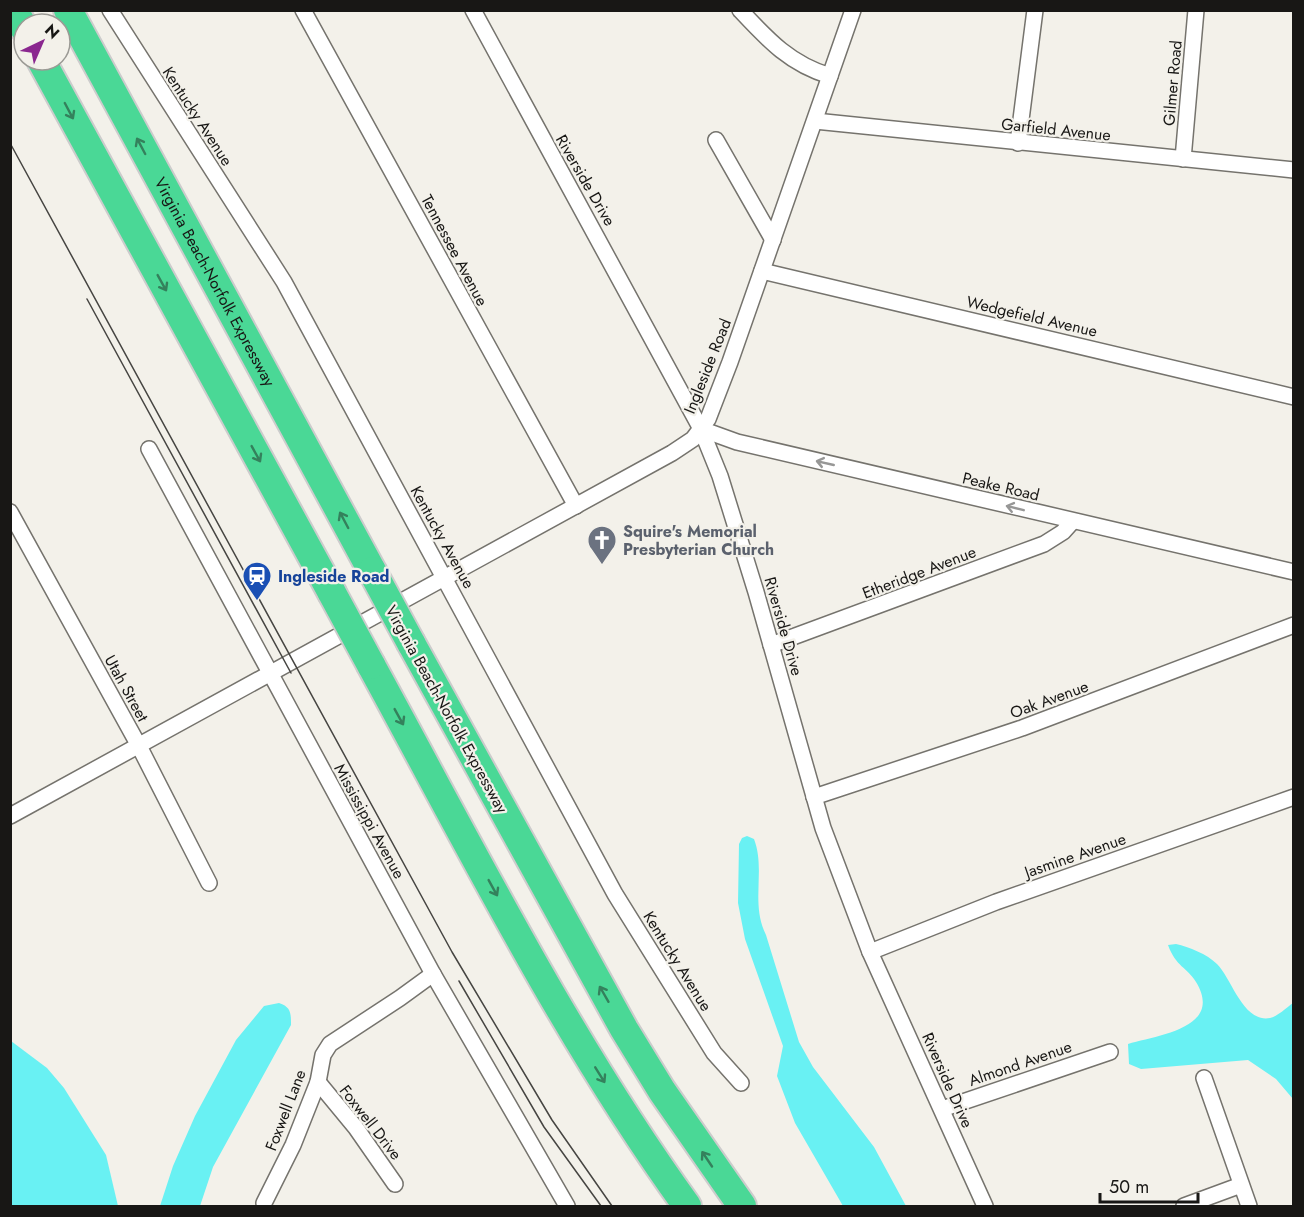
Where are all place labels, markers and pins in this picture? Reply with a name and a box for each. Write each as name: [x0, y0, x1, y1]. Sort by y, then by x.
place label: Squire's Memorial Presbyterian Church: [623, 520, 774, 561]
church icon: Squire's Memorial Presbyterian Church: [586, 524, 618, 566]
station icon: Ingleside Road: [241, 560, 273, 602]
place label: Ingleside Road: [278, 565, 389, 588]

